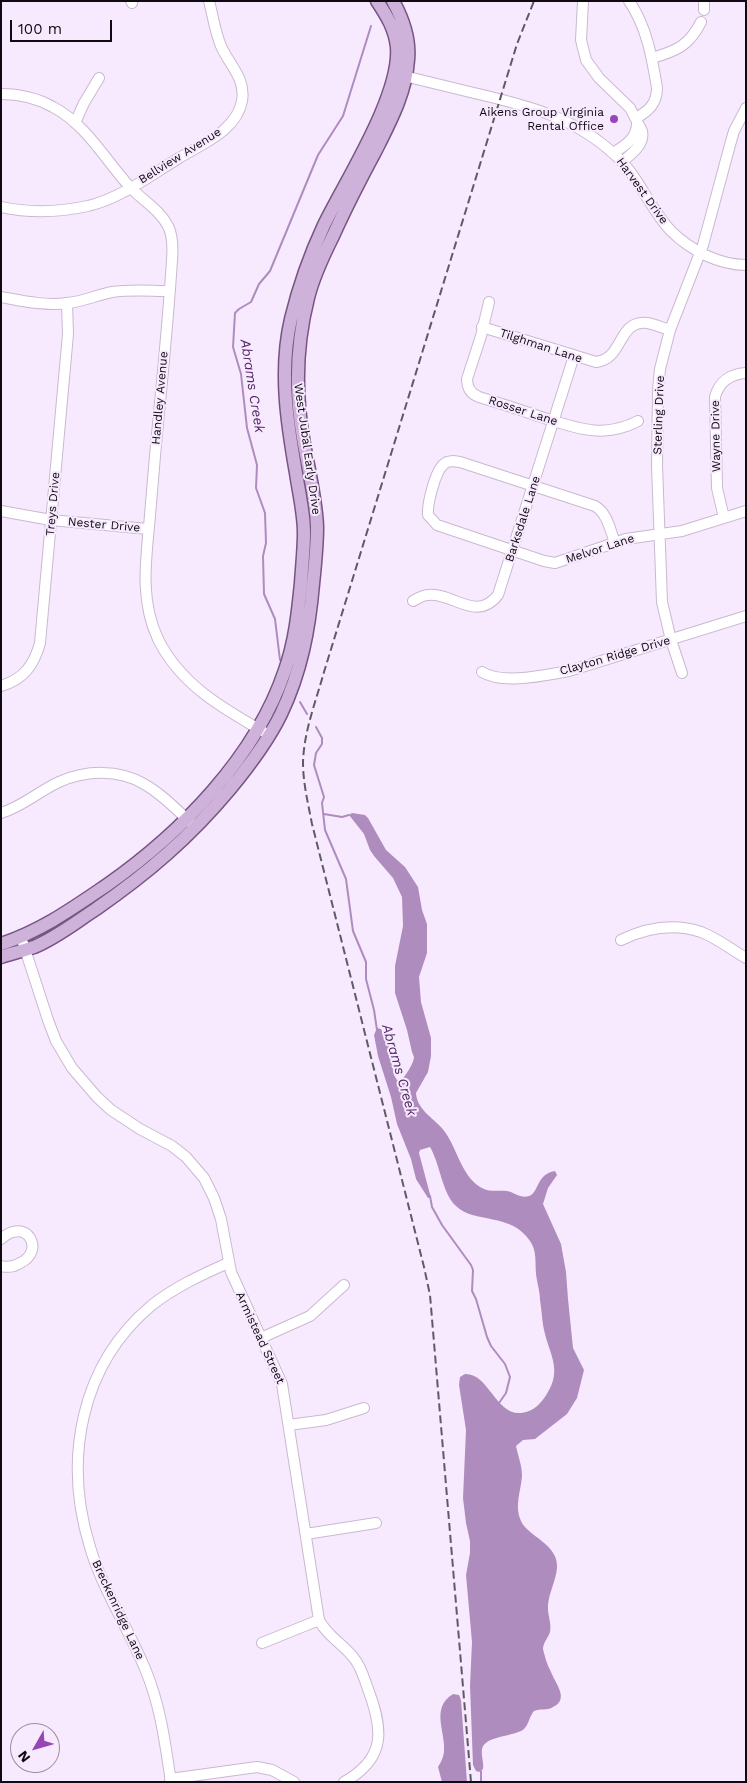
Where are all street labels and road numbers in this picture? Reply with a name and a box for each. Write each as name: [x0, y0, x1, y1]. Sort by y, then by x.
street label: Bellview Avenue: [136, 125, 224, 187]
street label: Harvest Drive: [613, 155, 671, 227]
street label: Tilghman Lane: [498, 326, 584, 366]
street label: Handley Avenue: [149, 351, 171, 445]
street label: Sterling Drive: [650, 375, 668, 455]
street label: West Jubal Early Drive: [291, 382, 323, 516]
street label: Rosser Lane: [487, 393, 559, 429]
street label: Wayne Drive: [708, 400, 724, 472]
street label: Treys Drive: [43, 471, 63, 537]
street label: Barksdale Lane: [502, 474, 544, 564]
street label: Nester Drive: [67, 515, 141, 535]
street label: Melvor Lane: [564, 531, 636, 567]
street label: Clayton Ridge Drive: [558, 633, 672, 679]
street label: Armistead Street: [232, 1290, 288, 1386]
street label: Breckenridge Lane: [89, 1558, 147, 1662]

